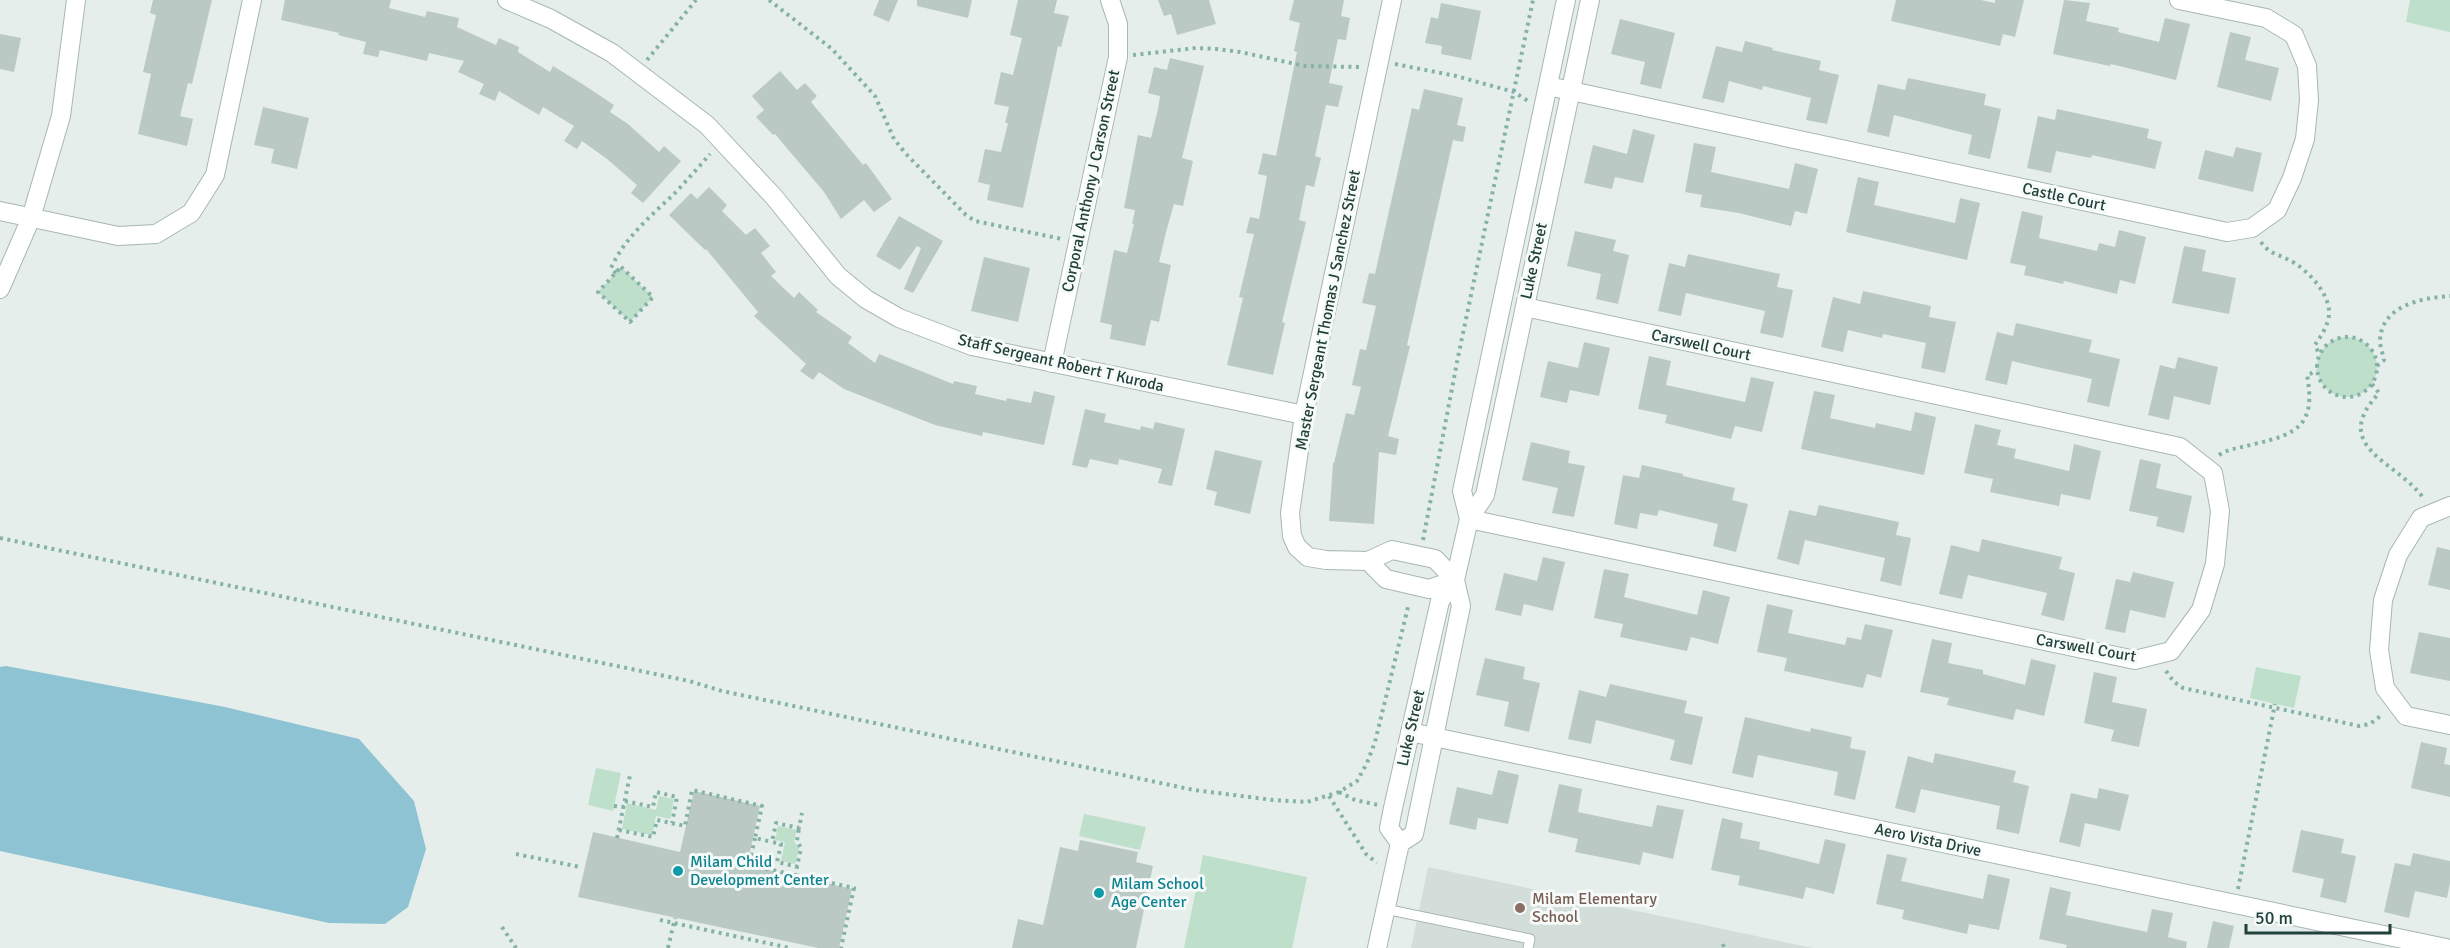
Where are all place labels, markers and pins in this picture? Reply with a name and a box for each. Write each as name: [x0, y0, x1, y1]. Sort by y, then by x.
place label: Milam Child Development Center: [690, 852, 829, 890]
marker: Milam Child Development Center: [671, 864, 685, 878]
place label: Milam School Age Center: [1111, 874, 1204, 912]
marker: Milam School Age Center: [1092, 886, 1106, 900]
place label: Milam Elementary School: [1532, 889, 1657, 927]
marker: Milam Elementary School: [1513, 901, 1527, 915]

